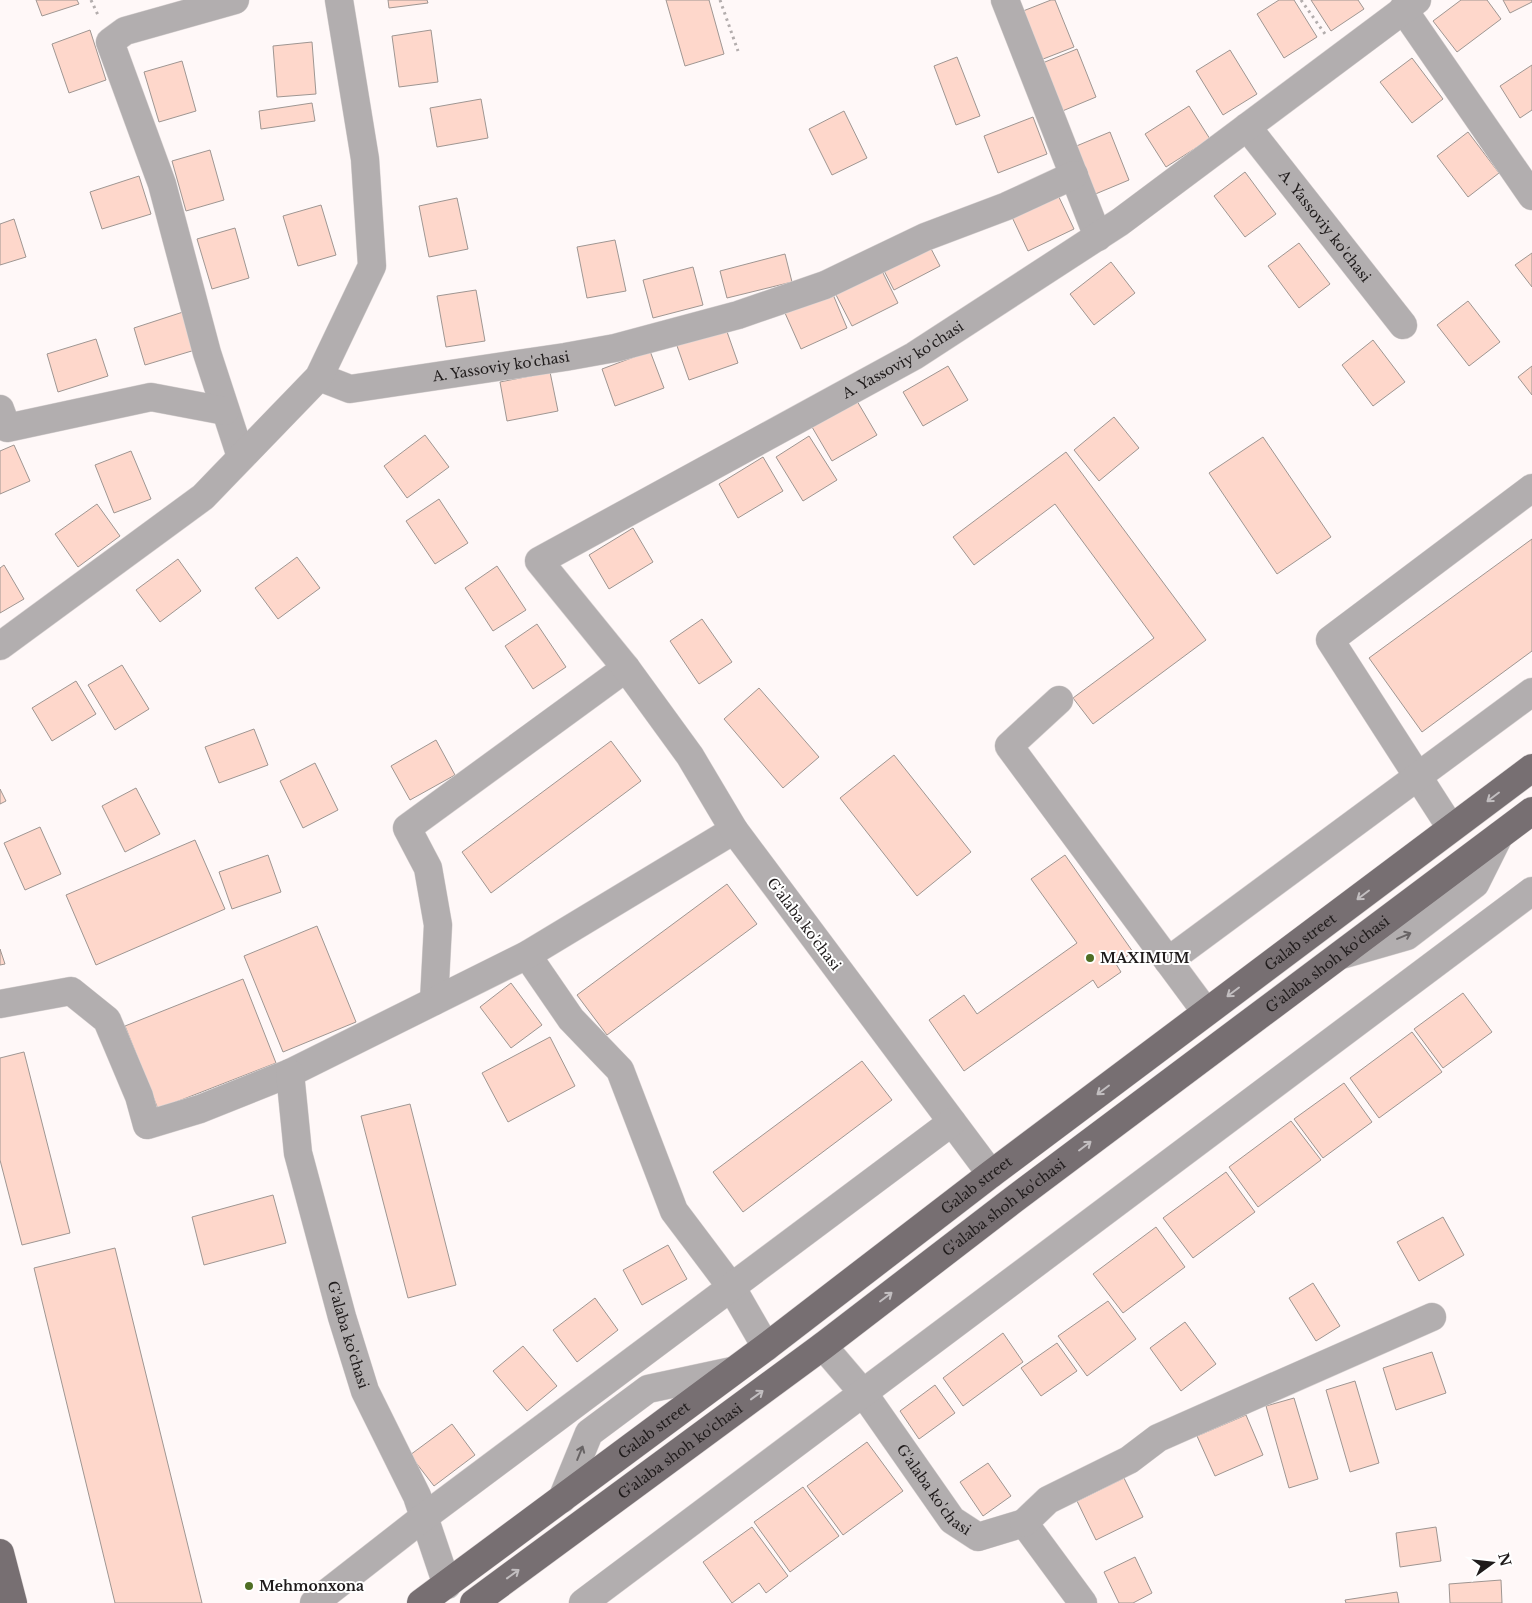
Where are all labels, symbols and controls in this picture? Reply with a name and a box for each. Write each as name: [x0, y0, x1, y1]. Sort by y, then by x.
street label: A. Yassoviy ko'chasi: [1275, 165, 1375, 286]
street label: A. Yassoviy ko'chasi: [838, 317, 967, 403]
street label: A. Yassoviy ko'chasi: [431, 347, 571, 386]
one-way arrow: [1486, 792, 1500, 802]
street label: G'alaba ko'chasi: [763, 874, 845, 974]
one-way arrow: [1357, 889, 1370, 900]
street label: Galab street: [1261, 909, 1340, 975]
street label: G'alaba shoh ko'chasi: [1262, 912, 1393, 1017]
one-way arrow: [1396, 931, 1411, 940]
place label: MAXIMUM: [1100, 949, 1190, 967]
marker: MAXIMUM: [1084, 952, 1096, 964]
one-way arrow: [1226, 987, 1240, 997]
one-way arrow: [1097, 1084, 1110, 1095]
one-way arrow: [1078, 1141, 1092, 1151]
street label: Galab street: [937, 1152, 1016, 1218]
street label: G'alaba shoh ko'chasi: [938, 1155, 1069, 1260]
street label: G'alaba ko'chasi: [324, 1279, 373, 1391]
one-way arrow: [880, 1292, 893, 1303]
one-way arrow: [750, 1389, 763, 1400]
street label: Galab street: [614, 1397, 694, 1463]
street label: G'alaba shoh ko'chasi: [614, 1399, 746, 1503]
street label: G'alaba ko'chasi: [893, 1441, 975, 1539]
one-way arrow: [577, 1446, 586, 1461]
north arrow: [1467, 1538, 1517, 1588]
text: N: [1494, 1551, 1515, 1568]
one-way arrow: [506, 1569, 520, 1579]
place label: Mehmonxona: [259, 1577, 364, 1595]
marker: Mehmonxona: [243, 1580, 255, 1592]

